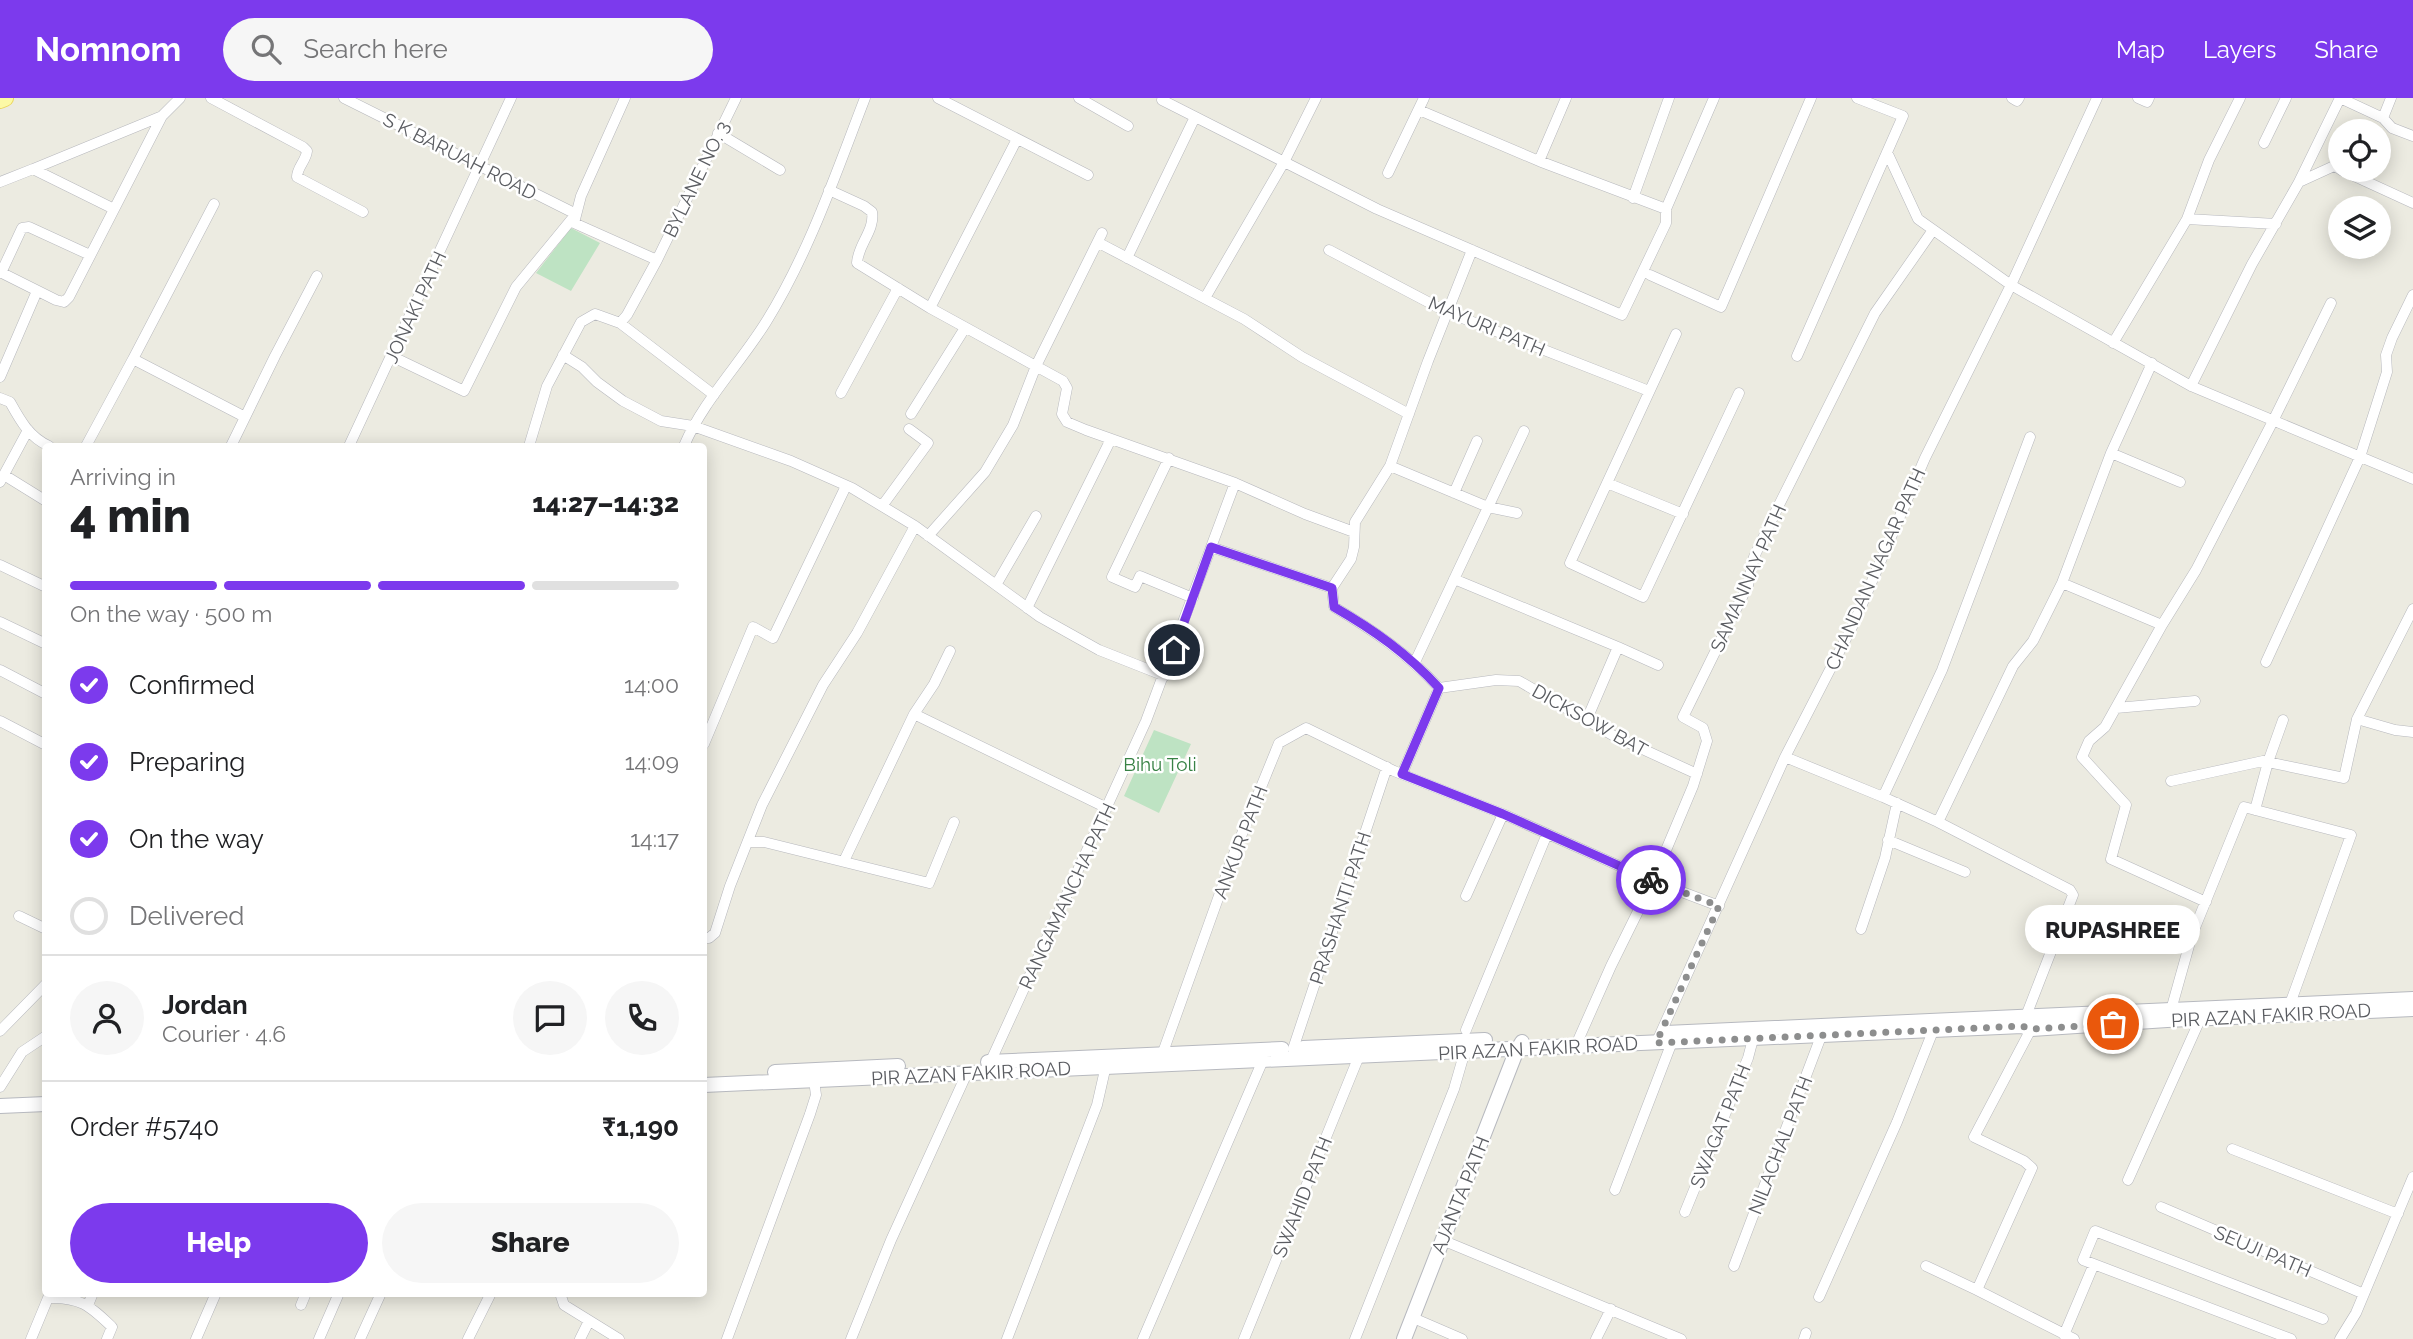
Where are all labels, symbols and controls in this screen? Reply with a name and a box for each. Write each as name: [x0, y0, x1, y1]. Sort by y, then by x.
search box: [223, 18, 713, 81]
text: Nomnom: [35, 30, 181, 69]
icon: search: [247, 30, 285, 68]
text: Search here: [303, 34, 448, 64]
text: Map: [2116, 35, 2165, 64]
text: Layers: [2203, 35, 2276, 64]
text: Share: [2314, 35, 2378, 64]
street label: S K BARUAH ROAD: [380, 108, 540, 204]
street label: BYLANE NO. 3: [658, 117, 734, 241]
map controls: [2328, 119, 2391, 259]
button: locate: [2328, 119, 2391, 182]
button: layers: [2328, 196, 2391, 259]
street label: JONAKI PATH: [380, 248, 450, 366]
street label: MAYURI PATH: [1425, 292, 1549, 360]
text: Arriving in: [70, 463, 176, 490]
street label: CHANDAN NAGAR PATH: [1820, 465, 1930, 673]
text: 14:27–14:32: [532, 488, 679, 518]
text: 4 min: [70, 489, 191, 543]
street label: SAMANNAY PATH: [1706, 501, 1790, 655]
text: On the way · 500 m: [70, 600, 273, 627]
pin: [1144, 620, 1204, 680]
icon: home: [1155, 631, 1193, 669]
icon: check: [70, 666, 108, 704]
text: Confirmed: [129, 670, 255, 700]
text: 14:00: [624, 671, 679, 698]
street label: DICKSOW BAT: [1529, 679, 1652, 761]
icon: check: [70, 743, 108, 781]
text: Preparing: [129, 747, 245, 777]
text: 14:09: [625, 748, 679, 775]
park label: Bihu Toli: [1123, 753, 1197, 775]
street label: ANKUR PATH: [1208, 782, 1272, 902]
street label: RANGAMANCHA PATH: [1014, 800, 1120, 992]
icon: check: [70, 820, 108, 858]
text: On the way: [129, 824, 264, 854]
text: 14:17: [630, 825, 679, 852]
street label: PRASHANTI PATH: [1305, 829, 1375, 987]
courier: [1616, 845, 1686, 915]
icon: bike: [1632, 861, 1670, 899]
text: Delivered: [129, 901, 244, 931]
callout: RUPASHREE: [2025, 905, 2200, 954]
text: RUPASHREE: [2045, 916, 2180, 943]
button: person: [70, 981, 144, 1055]
button: chat: [513, 981, 587, 1055]
button: phone: [605, 981, 679, 1055]
text: Jordan: [162, 990, 248, 1020]
pin: [2083, 994, 2143, 1054]
street label: PIR AZAN FAKIR ROAD: [2171, 999, 2371, 1031]
icon: bag: [2094, 1005, 2132, 1043]
text: Courier · 4.6: [162, 1020, 286, 1047]
street label: PIR AZAN FAKIR ROAD: [1438, 1032, 1638, 1064]
street label: PIR AZAN FAKIR ROAD: [871, 1057, 1071, 1089]
street label: SWAGAT PATH: [1685, 1061, 1755, 1191]
street label: NILACHAL PATH: [1744, 1073, 1816, 1217]
text: Order #5740: [70, 1112, 219, 1142]
text: ₹1,190: [602, 1112, 679, 1142]
street label: AJANTA PATH: [1426, 1133, 1494, 1257]
street label: SWAHID PATH: [1268, 1134, 1336, 1260]
button: Help: [70, 1203, 368, 1283]
button: Share: [382, 1203, 679, 1283]
street label: SEUJI PATH: [2211, 1221, 2315, 1281]

